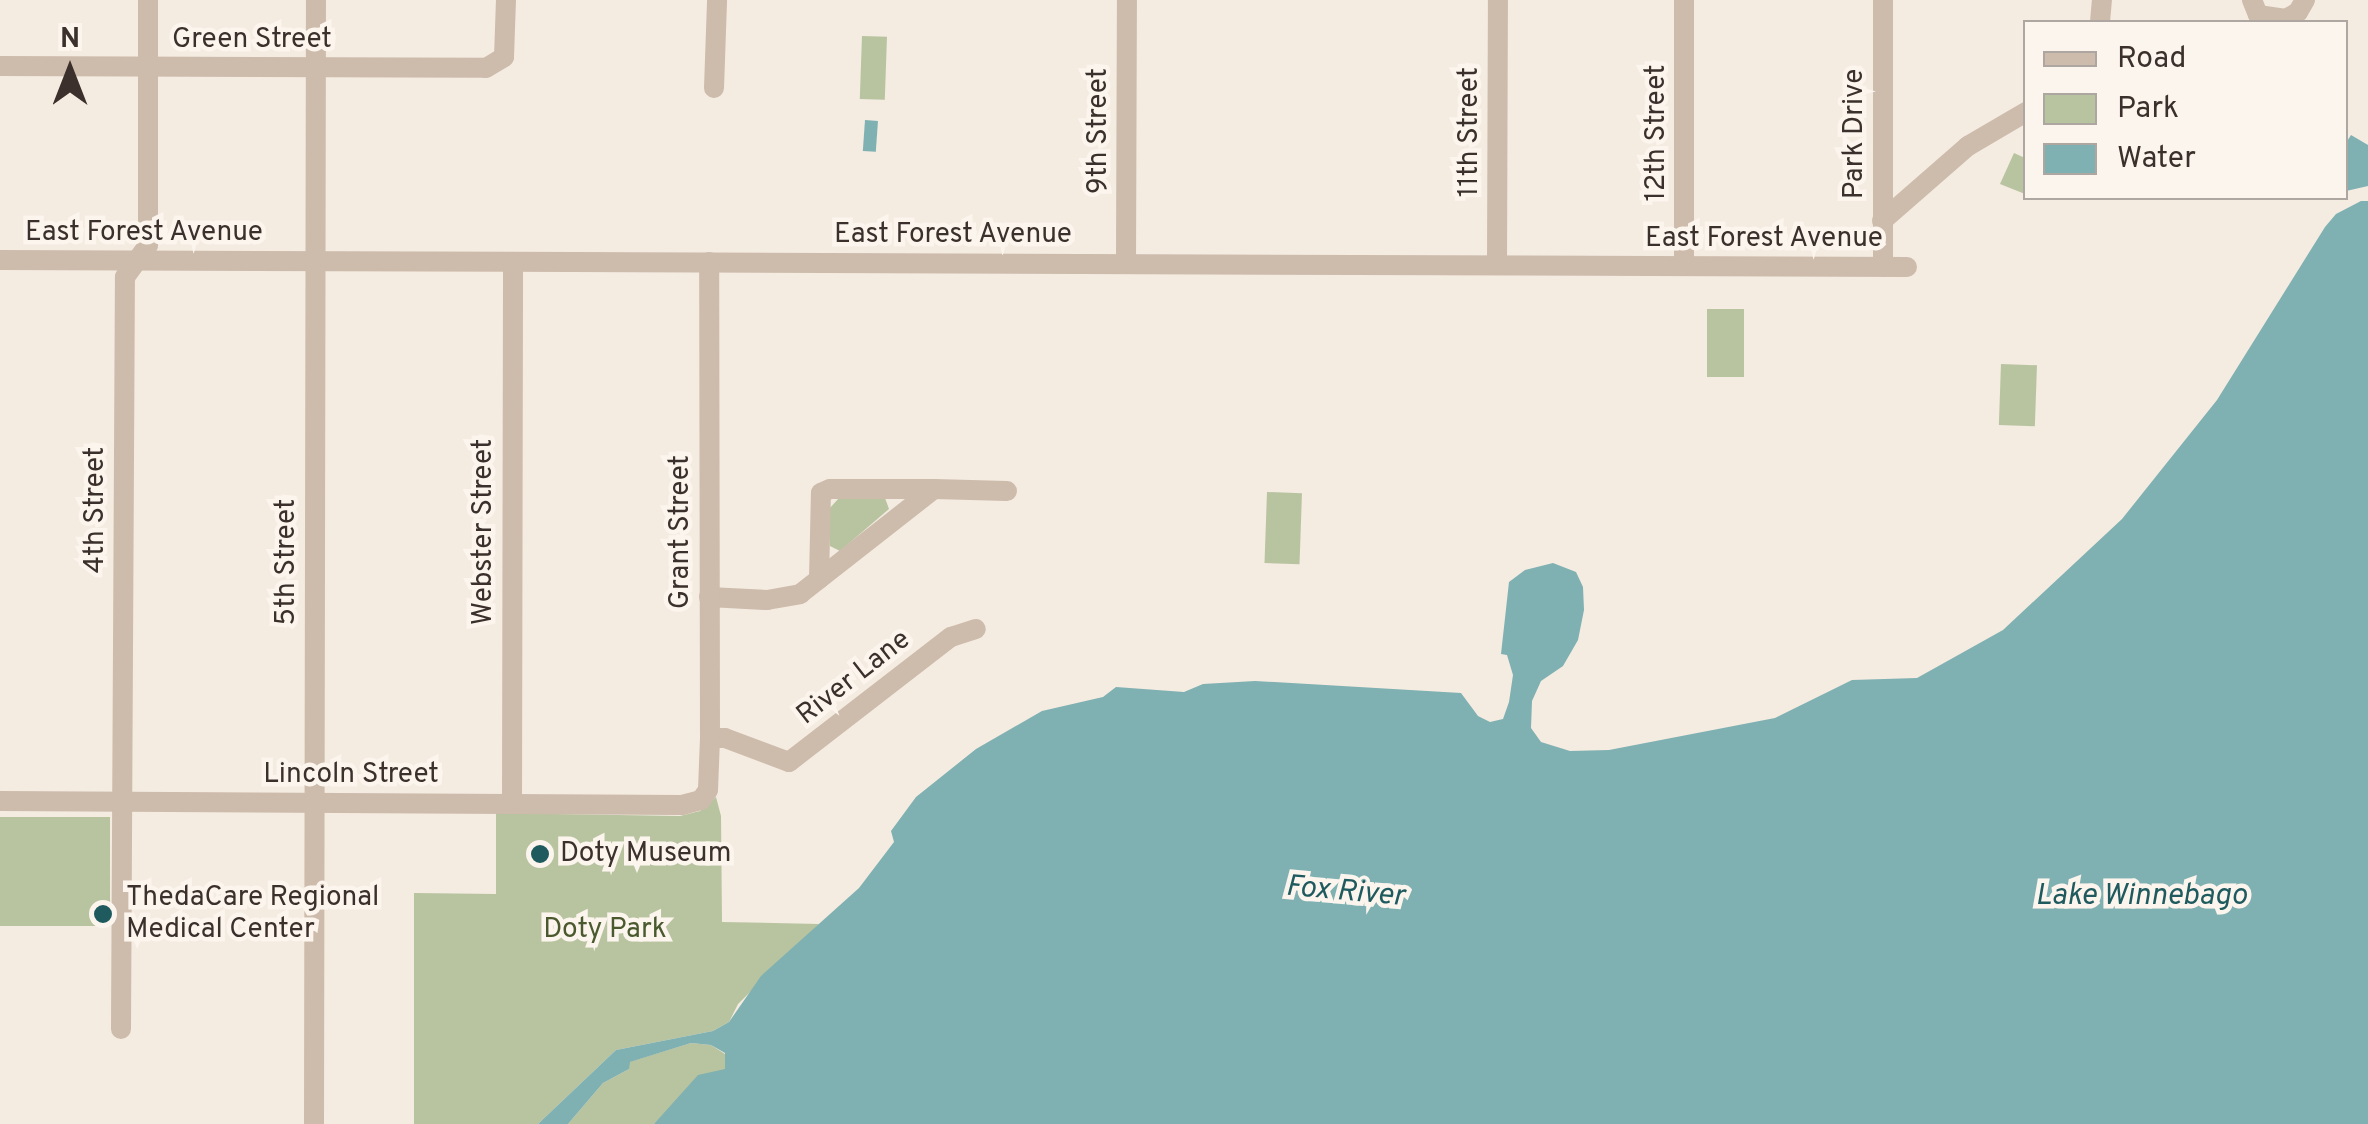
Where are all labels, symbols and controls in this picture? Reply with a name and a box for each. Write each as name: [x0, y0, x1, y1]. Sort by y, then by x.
north arrow: [20, 20, 120, 120]
legend: [2023, 20, 2348, 200]
text: N: [60, 22, 80, 58]
street label: Green Street: [172, 23, 332, 57]
text: Road: [2117, 41, 2186, 78]
street label: 12th Street: [1640, 64, 1674, 202]
street label: 11th Street: [1453, 67, 1487, 197]
street label: 9th Street: [1082, 68, 1116, 194]
street label: Park Drive: [1838, 69, 1872, 199]
text: Park: [2117, 91, 2179, 128]
text: Water: [2117, 141, 2196, 178]
street label: East Forest Avenue: [25, 216, 263, 250]
street label: East Forest Avenue: [834, 218, 1072, 252]
street label: East Forest Avenue: [1645, 222, 1883, 256]
street label: Webster Street: [467, 439, 501, 625]
street label: 4th Street: [79, 447, 113, 573]
street label: Grant Street: [664, 455, 698, 609]
street label: 5th Street: [270, 499, 304, 625]
street label: River Lane: [791, 623, 917, 733]
street label: Lincoln Street: [263, 758, 439, 792]
place label: Doty Museum: [560, 837, 731, 871]
marker: Doty Museum: [529, 843, 551, 865]
water label: Fox River: [1284, 870, 1406, 916]
water label: Lake Winnebago: [2035, 879, 2247, 915]
place label: ThedaCare Regional Medical Center: [126, 881, 379, 947]
marker: ThedaCare Regional Medical Center: [90, 901, 116, 927]
park label: Doty Park: [543, 913, 667, 947]

